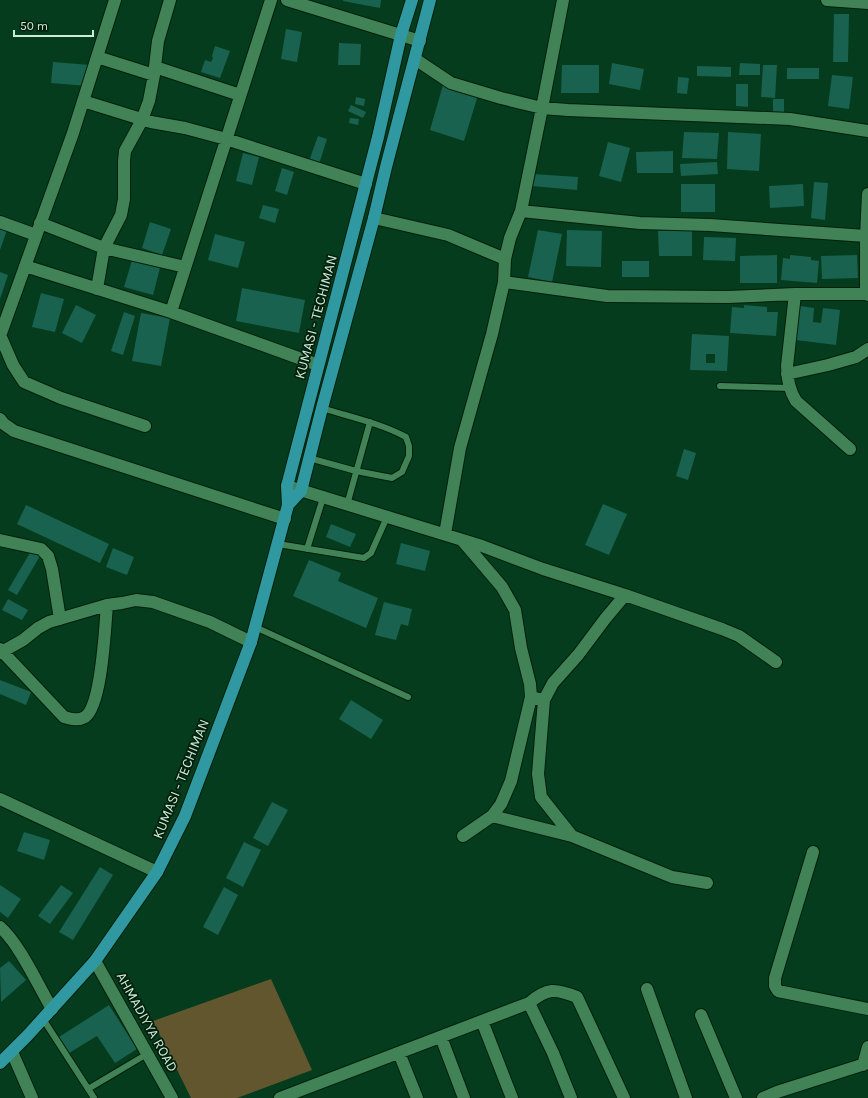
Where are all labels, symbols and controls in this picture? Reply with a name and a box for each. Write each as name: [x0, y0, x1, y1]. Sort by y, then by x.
scale bar: [14, 12, 93, 38]
text: 50 m: [20, 19, 48, 33]
street label: KUMASI - TECHIMAN: [291, 253, 341, 381]
street label: KUMASI - TECHIMAN: [149, 717, 213, 841]
street label: AHMADIYYA ROAD: [113, 969, 181, 1075]

